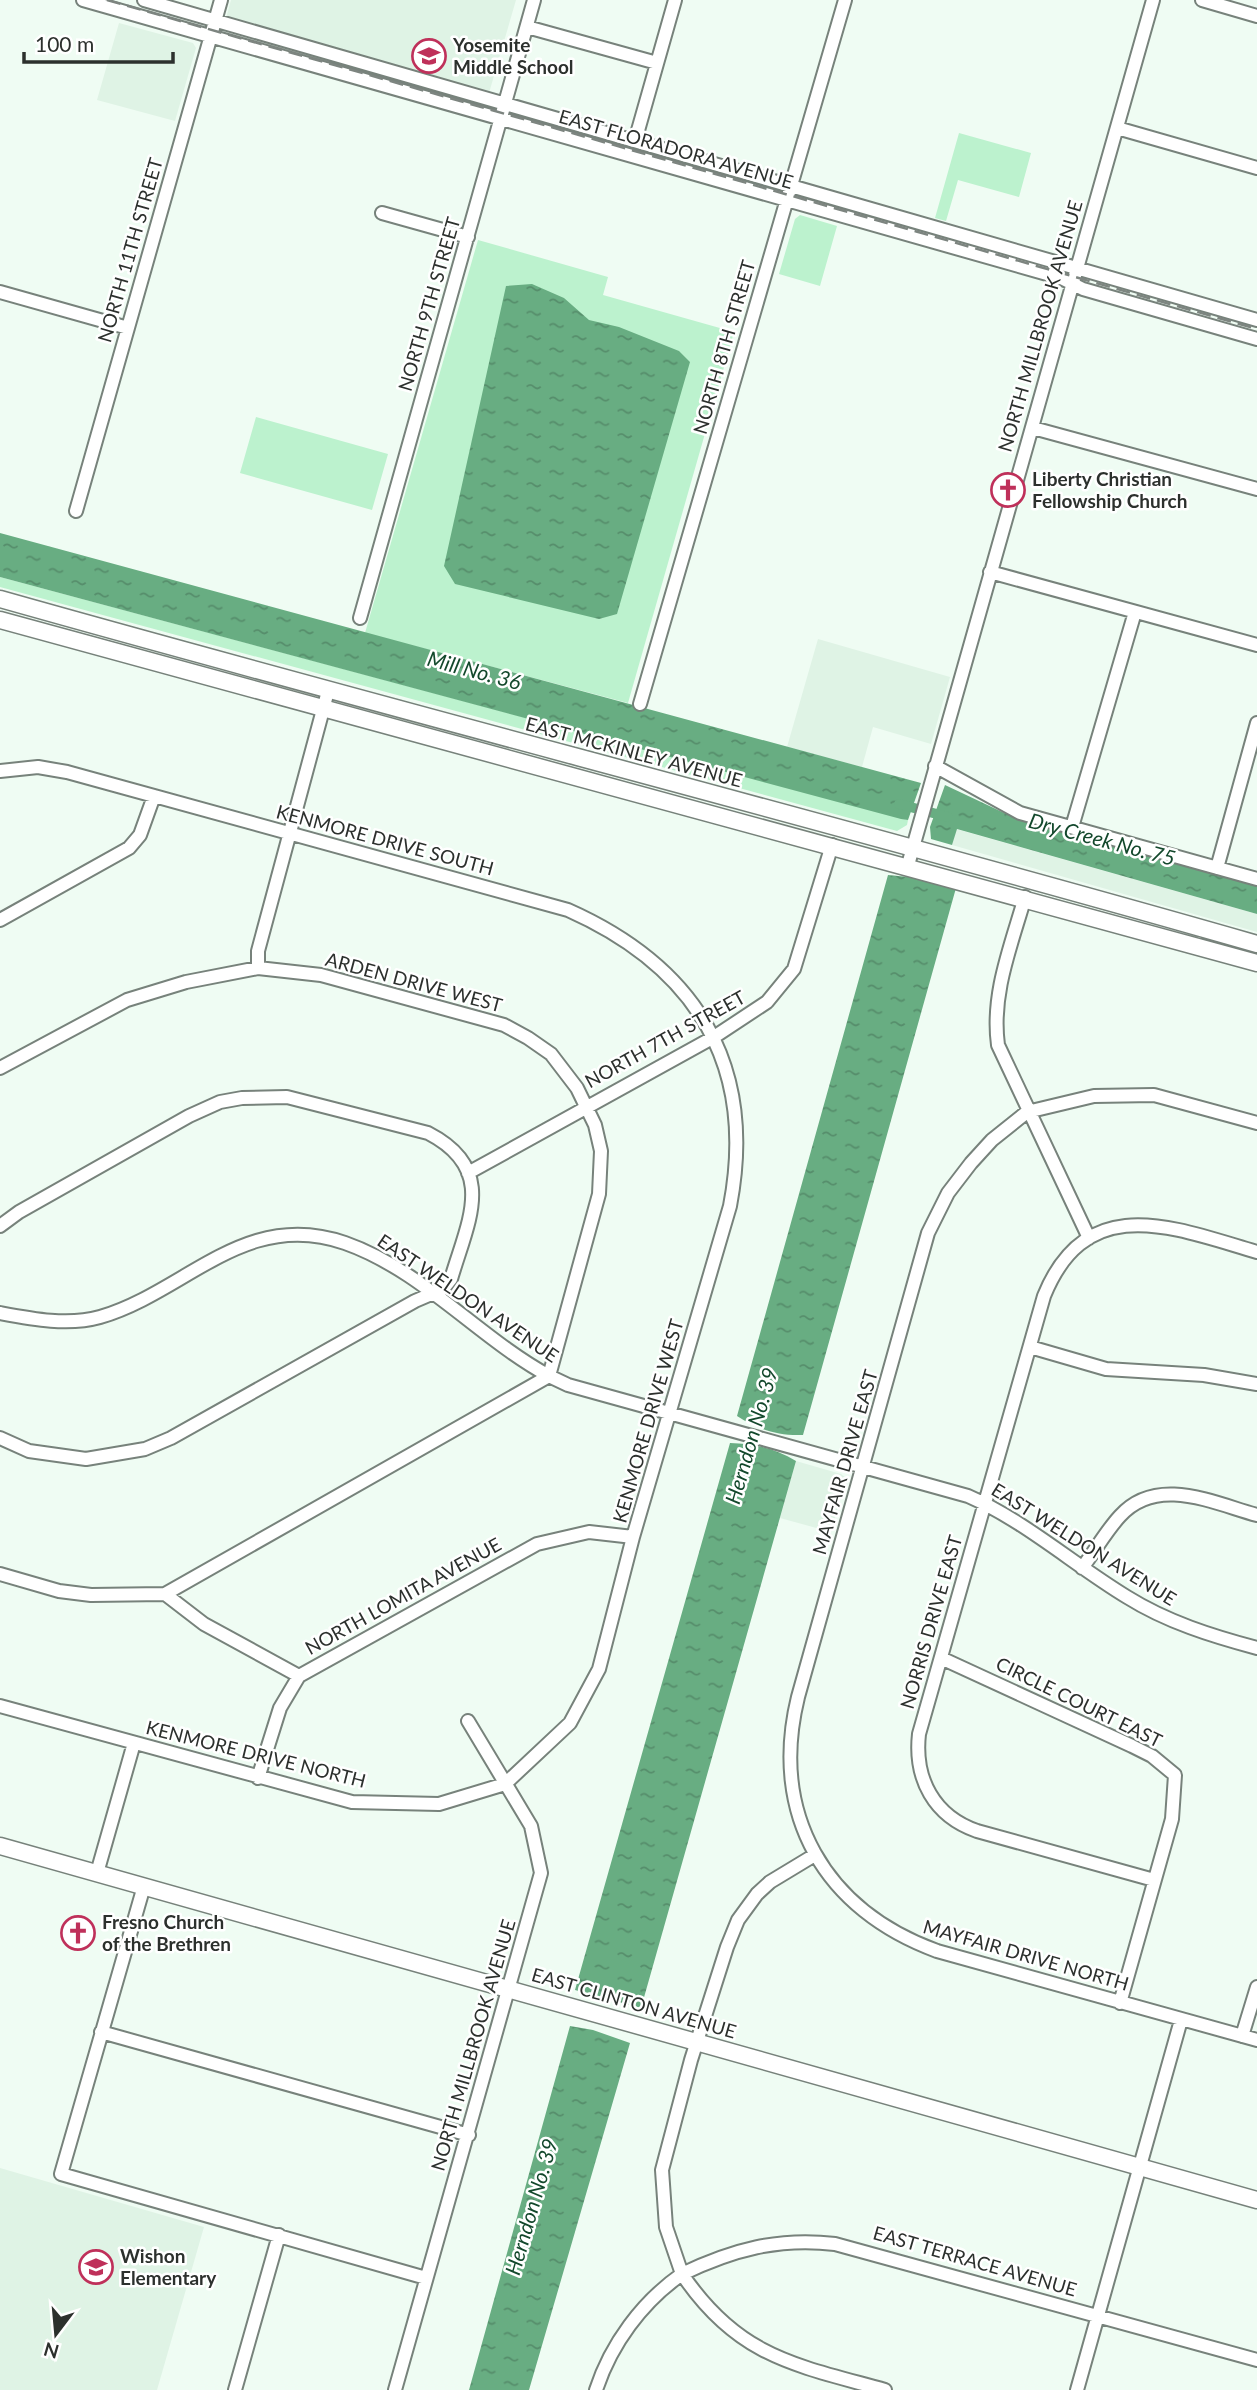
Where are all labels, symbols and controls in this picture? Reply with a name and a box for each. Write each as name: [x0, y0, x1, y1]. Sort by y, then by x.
scale bar: [24, 21, 173, 65]
text: 100 m: [35, 31, 94, 56]
place label: Yosemite Middle School: [452, 33, 574, 78]
school or university icon: Yosemite Middle School: [410, 37, 448, 75]
street label: EAST FLORADORA AVENUE: [556, 104, 796, 193]
street label: NORTH 11TH STREET: [92, 155, 167, 345]
street label: NORTH MILLBROOK AVENUE: [993, 197, 1087, 454]
street label: NORTH 9TH STREET: [393, 214, 464, 394]
street label: NORTH 8TH STREET: [688, 257, 759, 437]
place label: Liberty Christian Fellowship Church: [1032, 467, 1187, 512]
church icon: Liberty Christian Fellowship Church: [989, 471, 1027, 509]
water label: Mill No. 36: [425, 645, 524, 694]
street label: EAST MCKINLEY AVENUE: [523, 711, 745, 792]
street label: KENMORE DRIVE SOUTH: [274, 799, 496, 880]
water label: Dry Creek No. 75: [1026, 807, 1178, 870]
street label: ARDEN DRIVE WEST: [323, 947, 505, 1016]
street label: NORTH 7TH STREET: [580, 985, 749, 1092]
street label: EAST WELDON AVENUE: [373, 1228, 563, 1367]
street label: KENMORE DRIVE WEST: [607, 1316, 688, 1525]
water label: Herndon No. 39: [719, 1365, 782, 1507]
street label: MAYFAIR DRIVE EAST: [807, 1367, 882, 1557]
street label: EAST WELDON AVENUE: [988, 1477, 1181, 1610]
street label: NORTH LOMITA AVENUE: [301, 1532, 505, 1659]
street label: NORRIS DRIVE EAST: [895, 1532, 966, 1711]
street label: CIRCLE COURT EAST: [992, 1651, 1166, 1752]
street label: KENMORE DRIVE NORTH: [144, 1715, 369, 1792]
place label: Fresno Church of the Brethren: [102, 1910, 231, 1955]
church icon: Fresno Church of the Brethren: [59, 1914, 97, 1952]
street label: MAYFAIR DRIVE NORTH: [921, 1914, 1132, 1995]
street label: NORTH MILLBROOK AVENUE: [426, 1916, 520, 2173]
street label: EAST CLINTON AVENUE: [529, 1962, 739, 2043]
water label: Herndon No. 39: [499, 2136, 562, 2278]
street label: EAST TERRACE AVENUE: [871, 2220, 1080, 2301]
place label: Wishon Elementary: [120, 2244, 217, 2289]
school or university icon: Wishon Elementary: [77, 2248, 115, 2286]
north arrow: [21, 2299, 91, 2369]
text: N: [41, 2338, 61, 2364]

